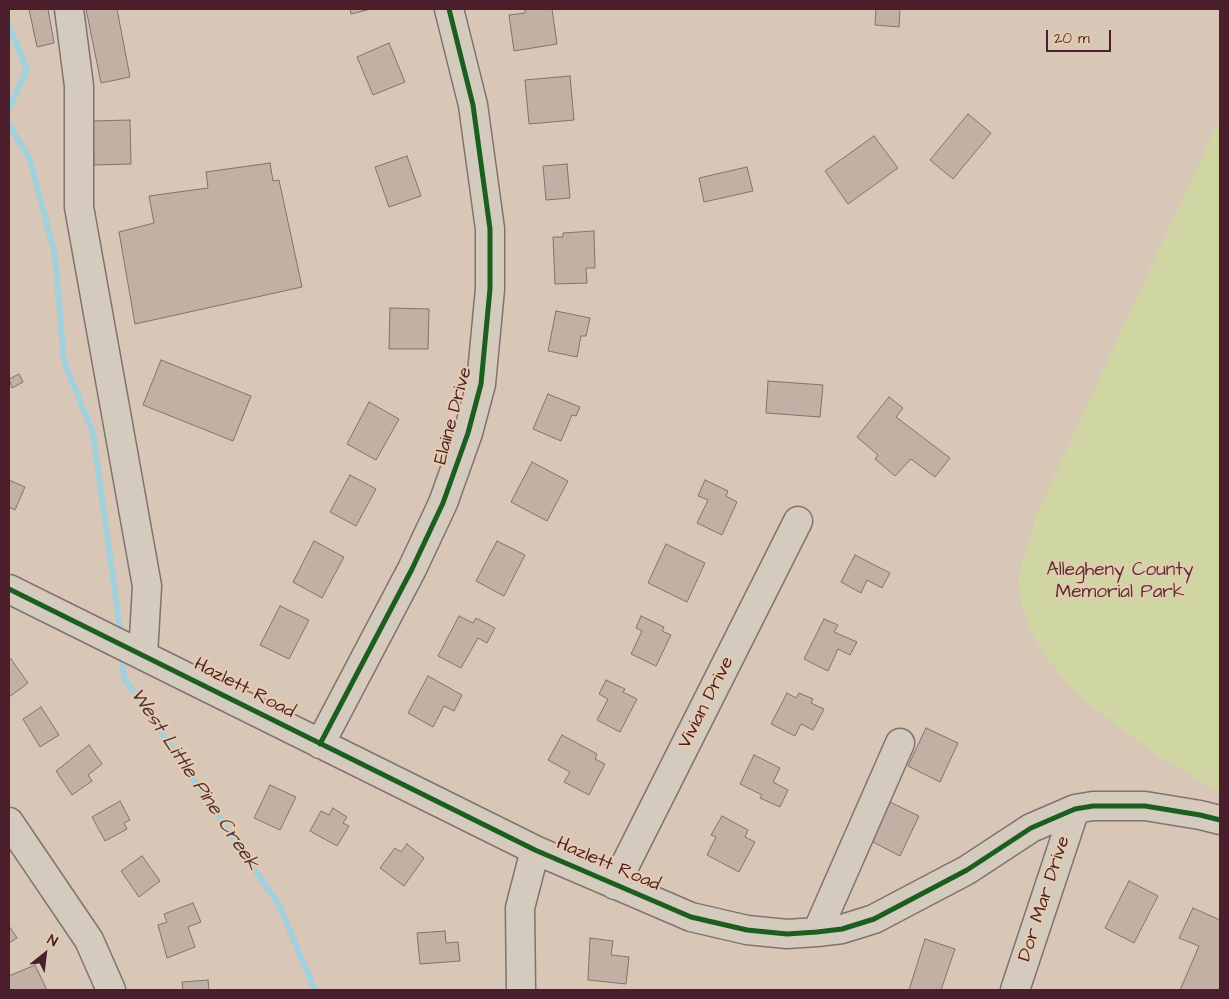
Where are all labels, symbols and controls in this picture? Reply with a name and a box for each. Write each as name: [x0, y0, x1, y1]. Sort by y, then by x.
scale bar: [1049, 20, 1114, 52]
text: 20 m: [1054, 28, 1090, 49]
street label: Elaine Drive: [430, 365, 478, 467]
park label: Allegheny County Memorial Park: [1047, 560, 1193, 604]
street label: Vivian Drive: [674, 653, 740, 753]
street label: Hazlett Road: [190, 654, 298, 724]
water label: West Little Pine Creek: [124, 684, 264, 876]
street label: Hazlett Road: [553, 833, 663, 897]
street label: Dor Mar Drive: [1014, 833, 1076, 965]
north arrow: [20, 929, 70, 979]
text: N: [44, 930, 61, 952]

